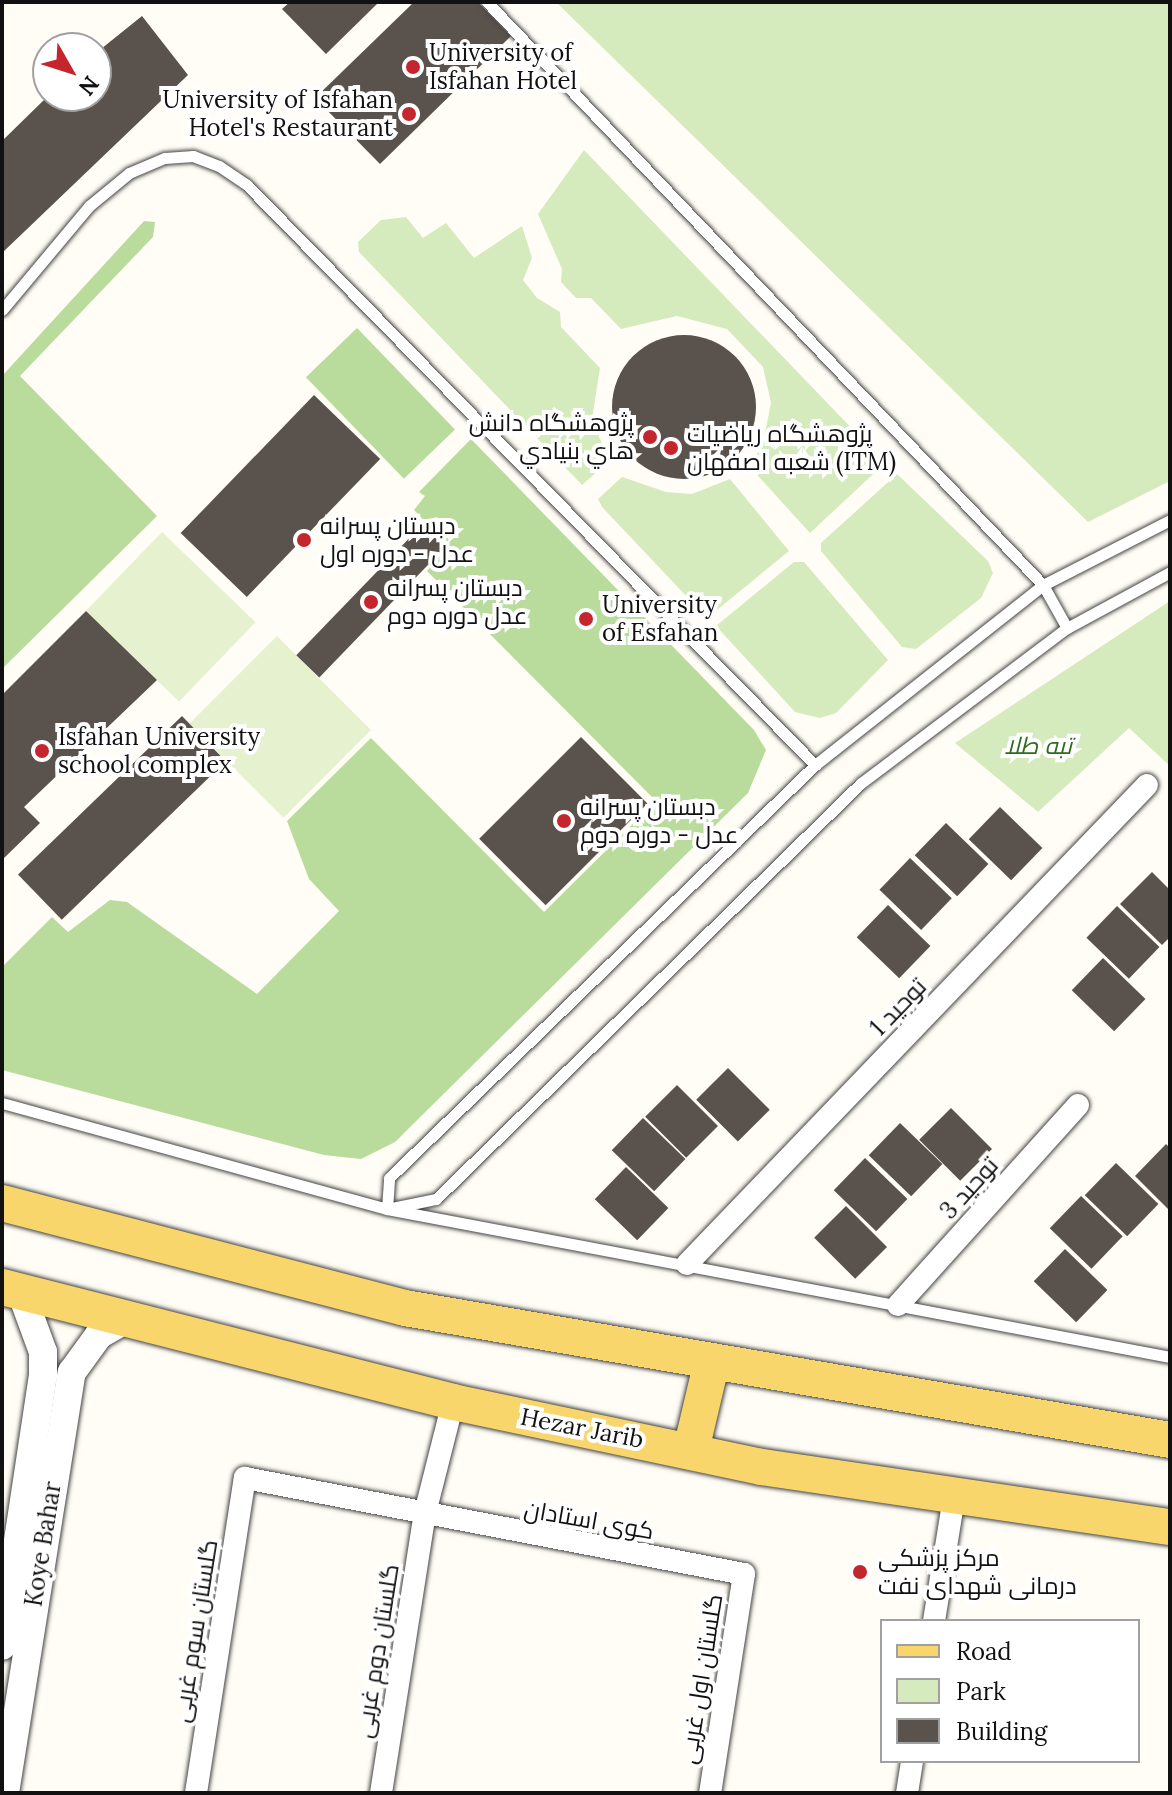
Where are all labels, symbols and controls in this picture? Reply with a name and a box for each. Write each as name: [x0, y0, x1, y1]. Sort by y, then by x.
north arrow: [32, 32, 112, 112]
place label: University of Isfahan Hotel: [429, 39, 577, 95]
marker: University of Isfahan Hotel: [404, 58, 422, 76]
text: N: [73, 70, 105, 101]
place label: University of Isfahan Hotel's Restaurant: [163, 86, 393, 142]
marker: University of Isfahan Hotel's Restaurant: [400, 105, 418, 123]
place label: پژوهشگاه دانش هاي بنيادي: [469, 409, 634, 465]
place label: پژوهشگاه رياضيات شعبه اصفهان (ITM): [687, 420, 896, 476]
marker: پژوهشگاه دانش هاي بنيادي: [641, 428, 659, 446]
marker: پژوهشگاه رياضيات شعبه اصفهان (ITM): [662, 439, 680, 457]
place label: دبستان پسرانه عدل - دوره اول: [320, 512, 474, 568]
marker: دبستان پسرانه عدل - دوره اول: [295, 531, 313, 549]
place label: دبستان پسرانه عدل دوره دوم: [387, 574, 527, 630]
place label: University of Esfahan: [602, 591, 718, 647]
marker: دبستان پسرانه عدل دوره دوم: [362, 593, 380, 611]
marker: University of Esfahan: [577, 610, 595, 628]
place label: Isfahan University school complex: [58, 723, 260, 779]
park label: تبه طلا: [1004, 732, 1072, 760]
marker: Isfahan University school complex: [33, 742, 51, 760]
place label: دبستان پسرانه عدل - دوره دوم: [580, 793, 738, 849]
marker: دبستان پسرانه عدل - دوره دوم: [555, 812, 573, 830]
street label: توحید 1: [864, 972, 932, 1042]
street label: توحید 3: [934, 1151, 1004, 1225]
street label: Hezar Jarib: [518, 1402, 646, 1454]
street label: Koye Bahar: [19, 1479, 67, 1609]
street label: کوی استادان: [522, 1494, 656, 1546]
street label: گلستان سوم غربی: [166, 1538, 224, 1724]
place label: مرکز پزشکی درمانی شهدای نفت: [878, 1544, 1076, 1600]
marker: مرکز پزشکی درمانی شهدای نفت: [849, 1561, 871, 1583]
street label: گلستان دوم غربی: [349, 1562, 405, 1740]
street label: گلستان اول غربی: [673, 1592, 729, 1766]
legend: [880, 1619, 1140, 1763]
text: Road: [956, 1636, 1012, 1667]
text: Park: [956, 1676, 1006, 1707]
text: Building: [956, 1716, 1047, 1747]

